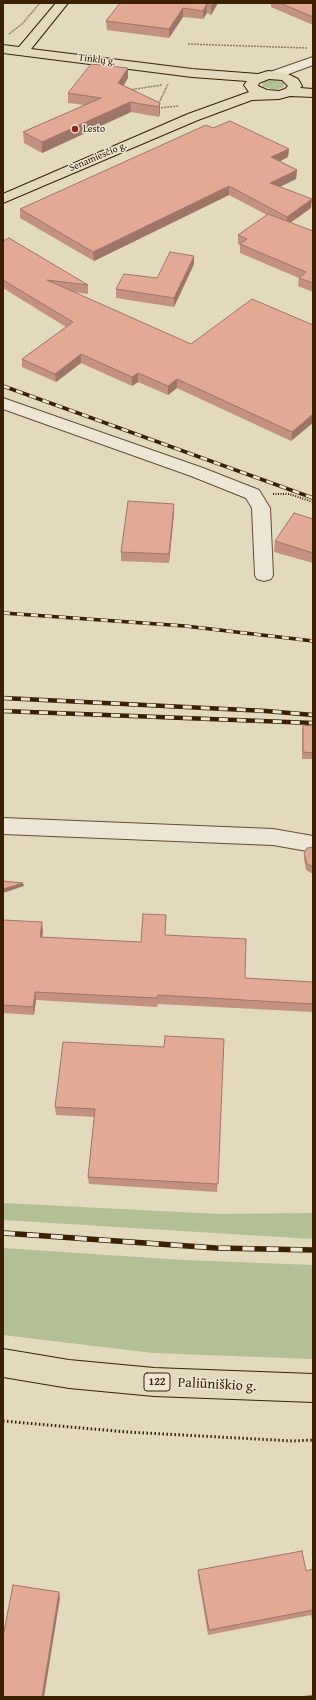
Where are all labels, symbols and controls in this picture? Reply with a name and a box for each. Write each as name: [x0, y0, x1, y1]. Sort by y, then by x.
street label: Tinklų g.: [78, 52, 116, 68]
place label: Lesto: [83, 123, 105, 135]
marker: Lesto: [70, 124, 80, 134]
street label: Senamiesčio g.: [67, 139, 129, 175]
road number: 122: [144, 1373, 170, 1391]
street label: Paliūniškio g.: [177, 1375, 257, 1395]

